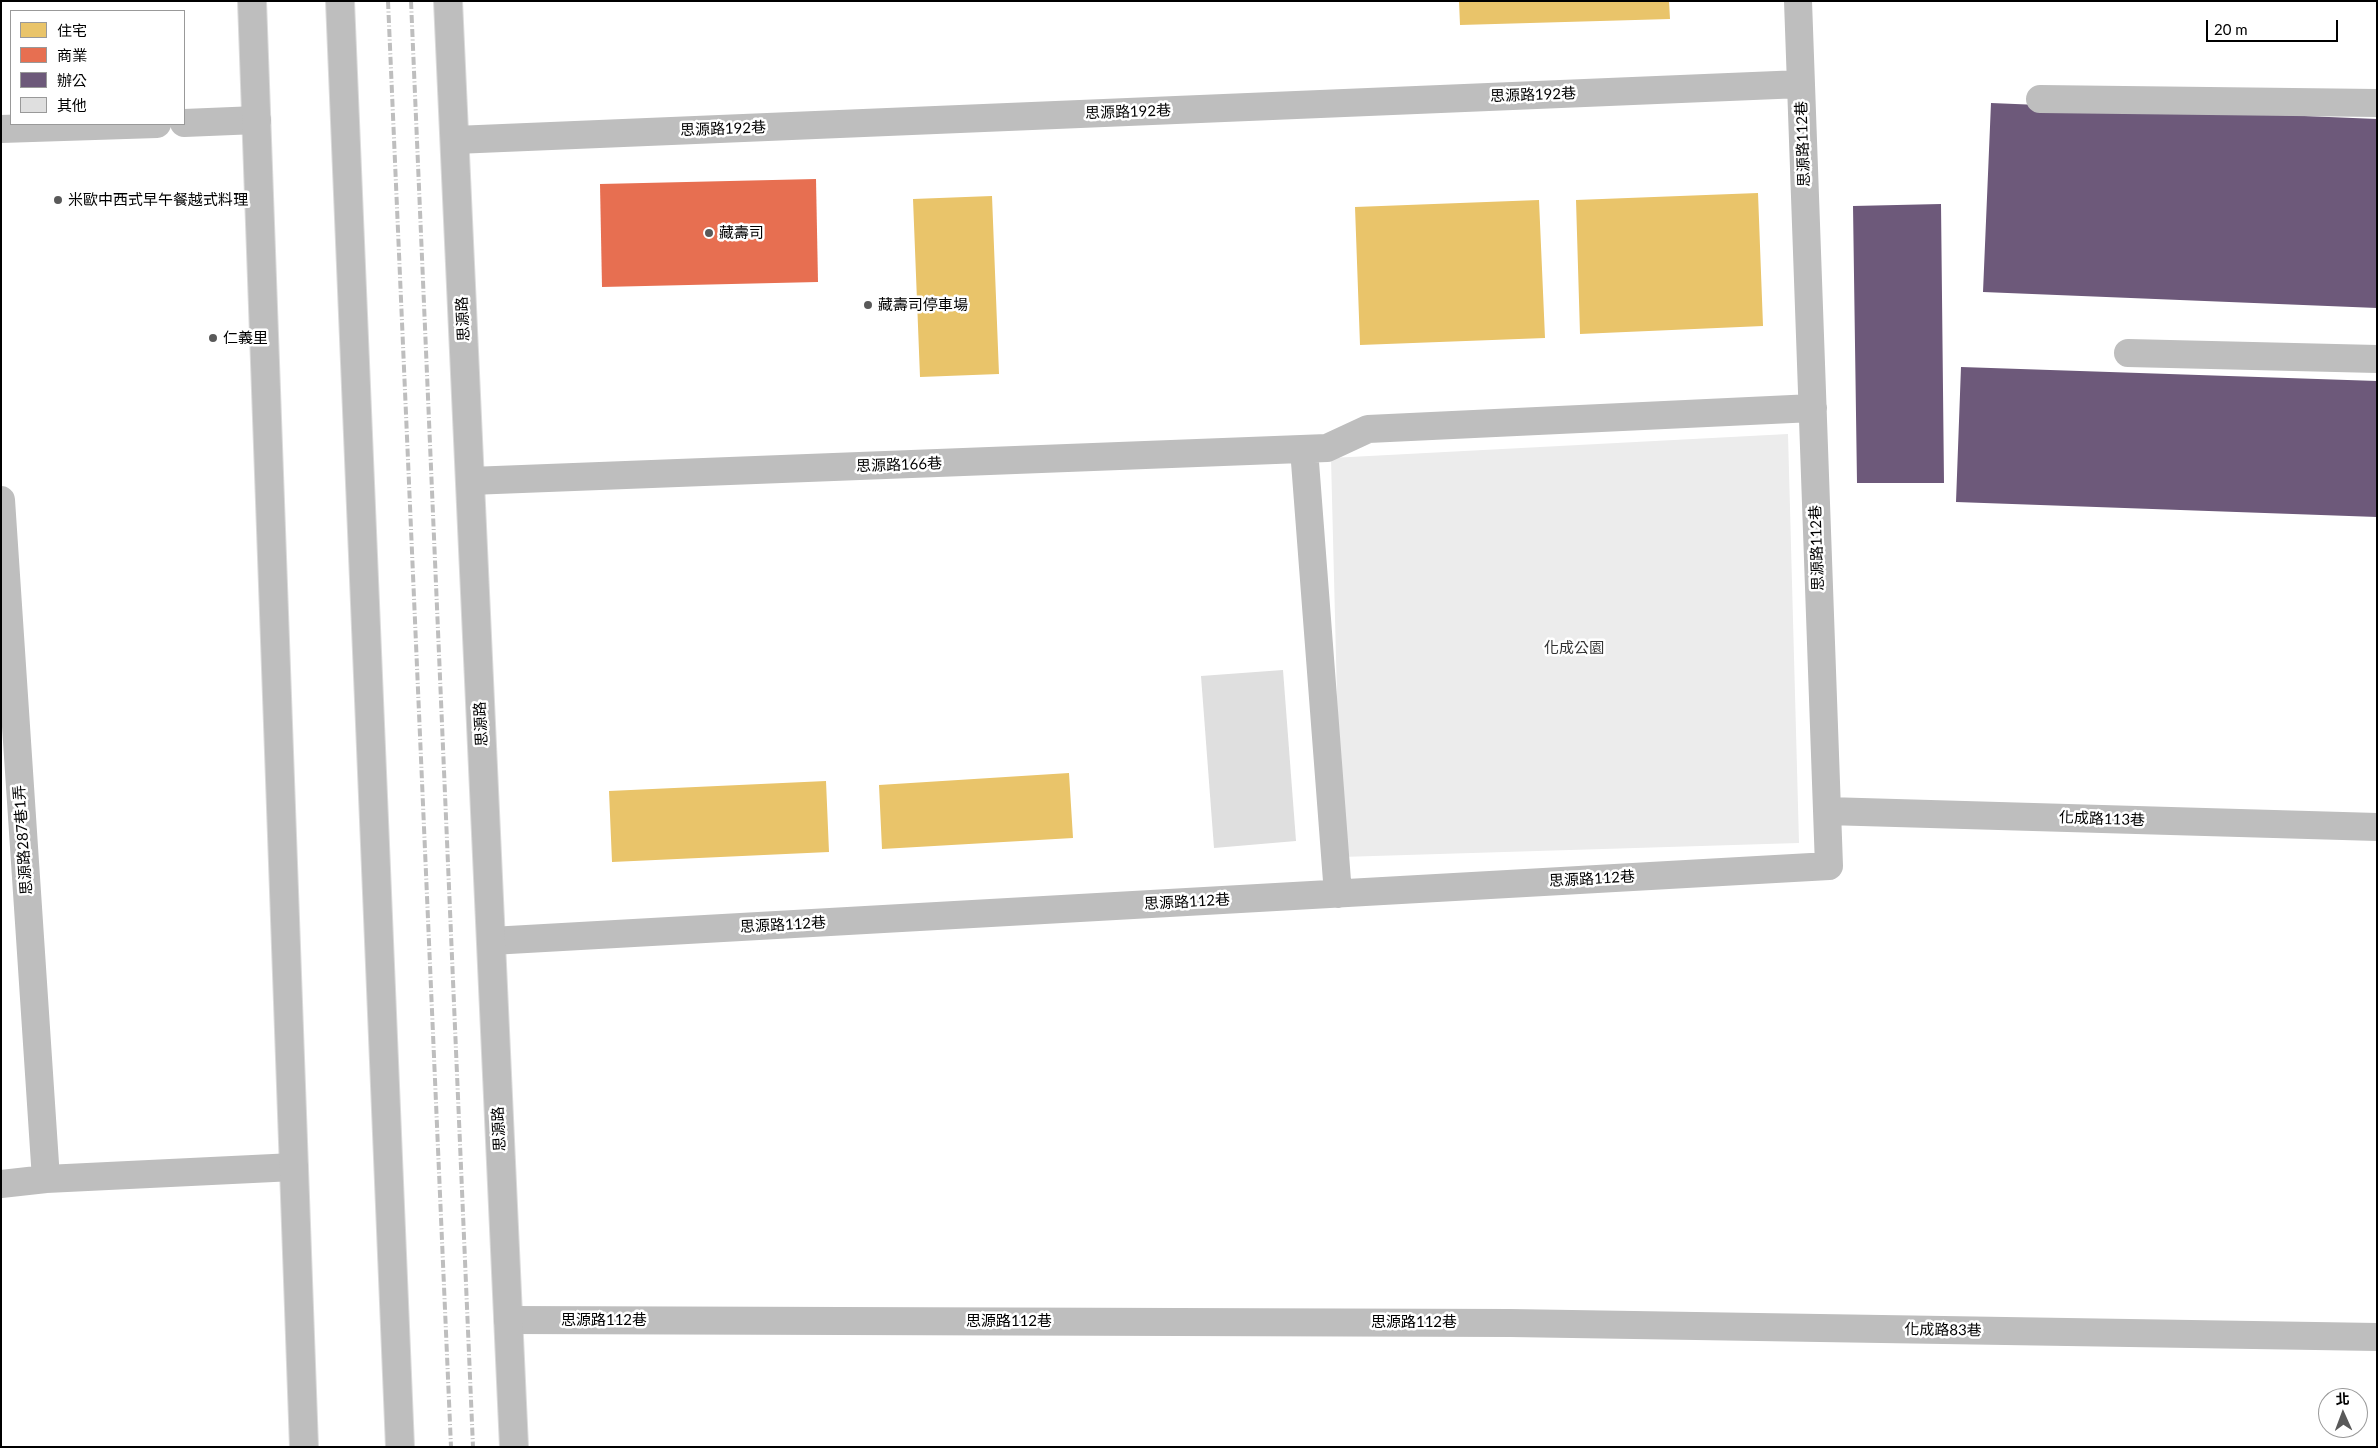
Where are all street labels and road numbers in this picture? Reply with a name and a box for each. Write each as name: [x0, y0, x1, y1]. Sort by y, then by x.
street label: 思源路192巷: [1490, 85, 1576, 105]
street label: 思源路112巷: [1793, 101, 1813, 187]
street label: 思源路192巷: [1085, 102, 1171, 122]
street label: 思源路192巷: [680, 119, 766, 139]
street label: 思源路: [453, 296, 473, 342]
street label: 思源路166巷: [856, 455, 942, 475]
street label: 思源路112巷: [1807, 505, 1827, 591]
street label: 思源路: [471, 701, 491, 747]
street label: 思源路287巷1弄: [10, 785, 36, 895]
street label: 化成路113巷: [2059, 809, 2145, 829]
street label: 思源路112巷: [1549, 868, 1635, 890]
street label: 思源路112巷: [1144, 891, 1230, 913]
street label: 思源路112巷: [740, 914, 826, 936]
street label: 思源路: [489, 1106, 509, 1152]
street label: 思源路112巷: [561, 1311, 647, 1329]
street label: 思源路112巷: [966, 1312, 1052, 1330]
street label: 思源路112巷: [1371, 1313, 1457, 1331]
street label: 化成路83巷: [1904, 1320, 1982, 1340]

